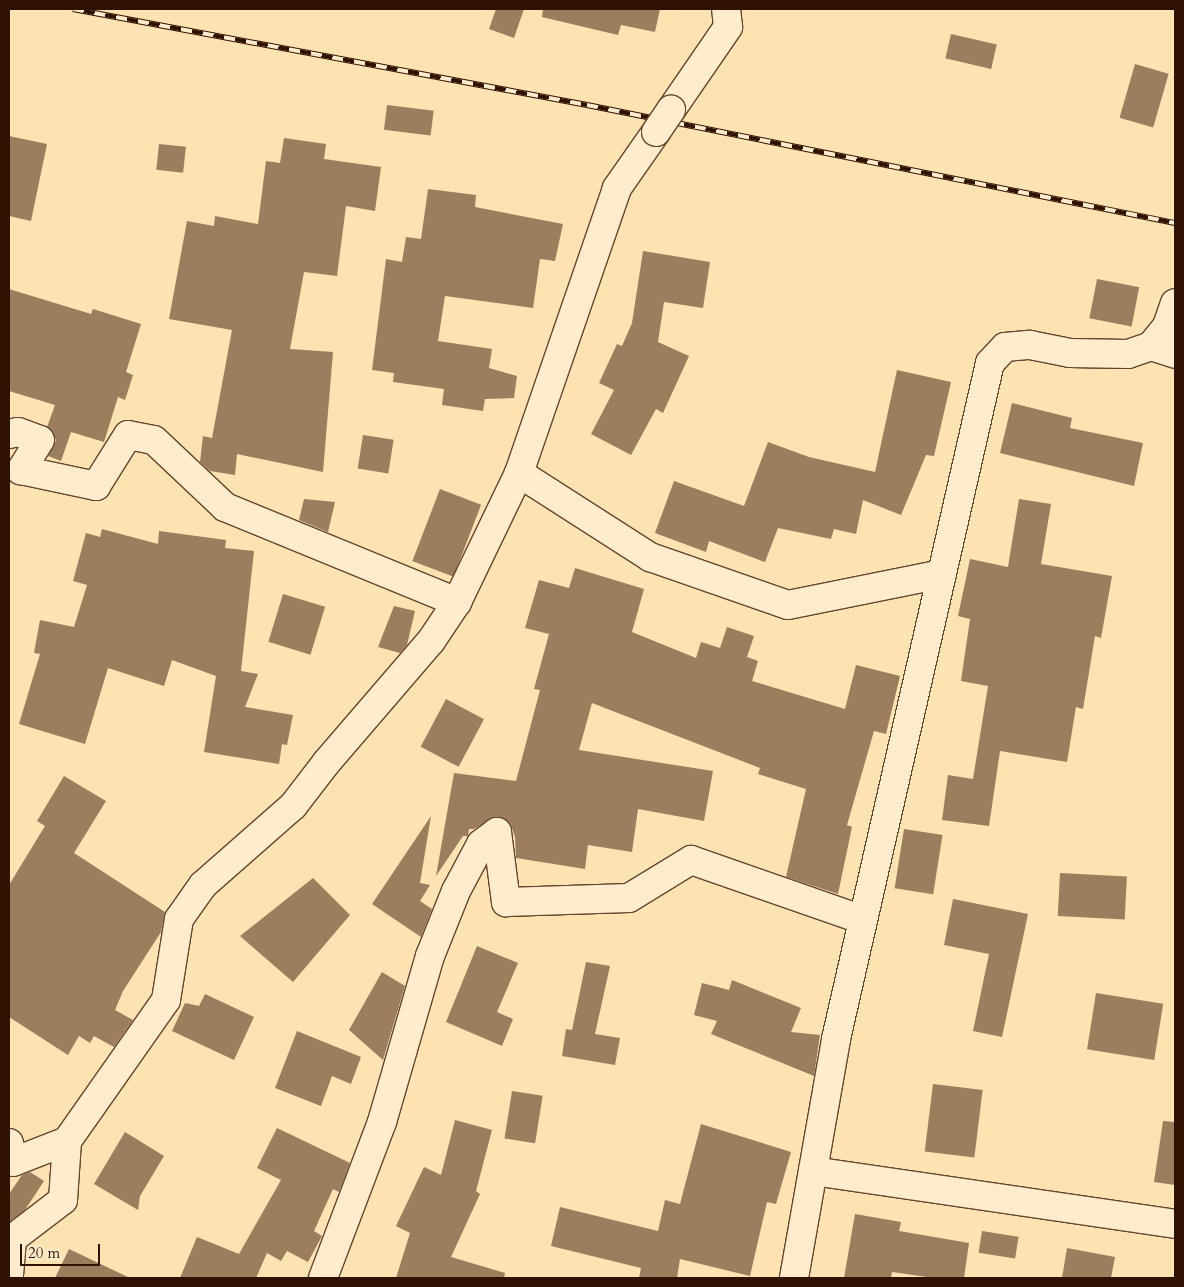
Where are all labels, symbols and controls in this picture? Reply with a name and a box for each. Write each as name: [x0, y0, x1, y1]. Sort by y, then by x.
scale bar: [22, 1234, 102, 1266]
text: 20 m: [28, 1243, 60, 1263]

